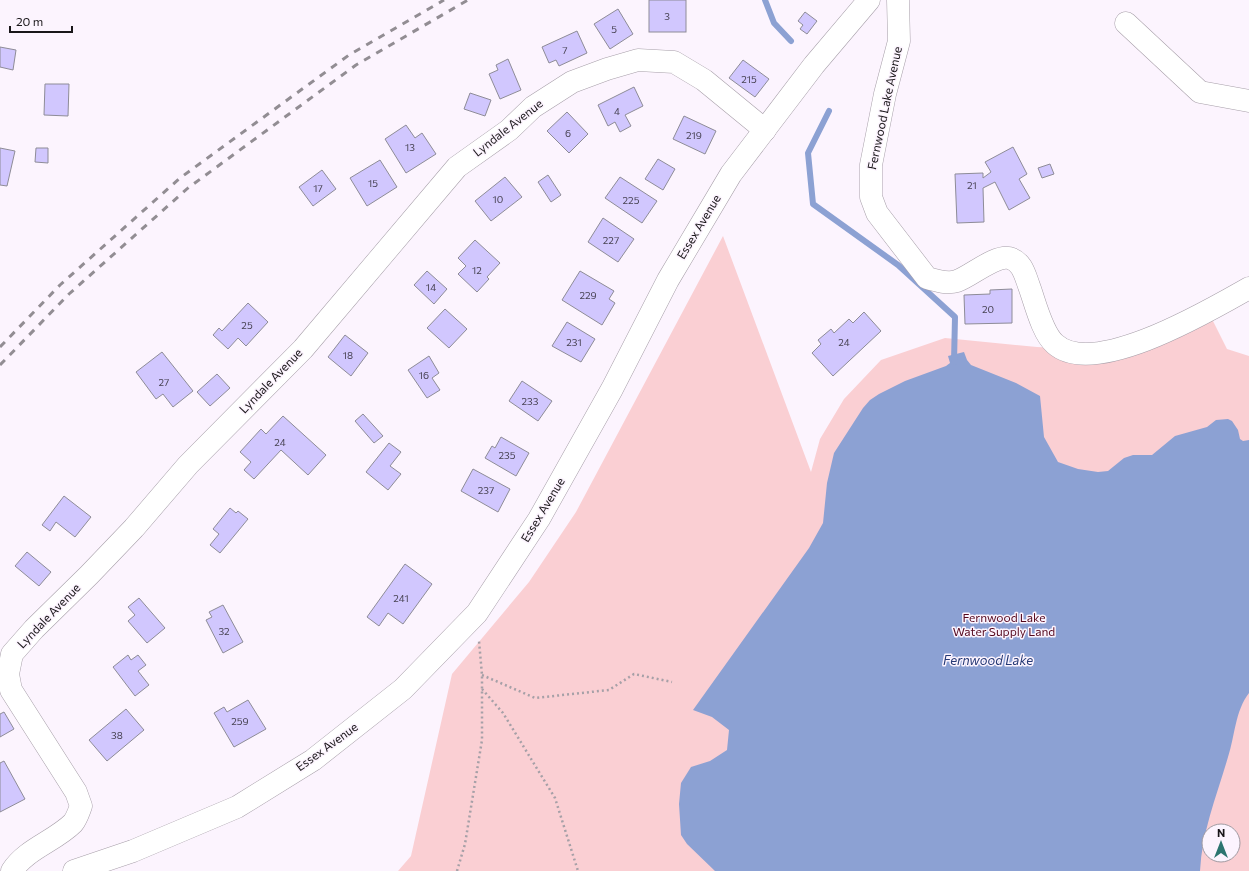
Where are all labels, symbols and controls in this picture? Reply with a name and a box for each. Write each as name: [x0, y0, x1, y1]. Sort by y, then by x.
scale bar: [10, 8, 72, 34]
house number: 3: [664, 10, 670, 22]
text: 20 m: [16, 14, 43, 28]
house number: 5: [611, 23, 617, 35]
house number: 7: [562, 44, 568, 56]
street label: Fernwood Lake Avenue: [864, 45, 904, 171]
house number: 215: [741, 73, 757, 85]
street label: Lyndale Avenue: [470, 96, 545, 159]
house number: 4: [614, 105, 620, 117]
house number: 6: [565, 127, 571, 139]
house number: 219: [686, 129, 702, 141]
house number: 13: [405, 141, 415, 153]
house number: 15: [368, 177, 378, 189]
house number: 21: [967, 179, 977, 191]
house number: 17: [313, 182, 323, 194]
street label: Essex Avenue: [673, 192, 723, 261]
house number: 10: [493, 193, 503, 205]
house number: 225: [623, 194, 640, 206]
house number: 227: [603, 234, 619, 246]
house number: 12: [472, 264, 482, 276]
house number: 14: [426, 281, 436, 293]
house number: 229: [579, 289, 597, 301]
house number: 20: [982, 303, 994, 315]
house number: 25: [241, 319, 253, 331]
house number: 231: [566, 336, 582, 348]
house number: 24: [838, 336, 850, 348]
street label: Lyndale Avenue: [236, 345, 305, 416]
house number: 18: [343, 349, 353, 361]
house number: 16: [419, 369, 429, 381]
house number: 27: [159, 376, 169, 388]
house number: 233: [522, 395, 539, 407]
house number: 24: [274, 436, 286, 448]
house number: 235: [499, 449, 516, 461]
street label: Essex Avenue: [517, 475, 567, 544]
house number: 237: [478, 484, 494, 496]
street label: Lyndale Avenue: [14, 580, 83, 651]
house number: 241: [393, 592, 409, 604]
park label: Fernwood Lake Water Supply Land: [953, 610, 1055, 638]
house number: 32: [218, 625, 230, 637]
water label: Fernwood Lake: [943, 652, 1033, 668]
house number: 259: [231, 715, 249, 727]
street label: Essex Avenue: [293, 719, 360, 773]
house number: 38: [111, 729, 123, 741]
north arrow: [1201, 823, 1241, 863]
text: N: [1217, 826, 1225, 839]

